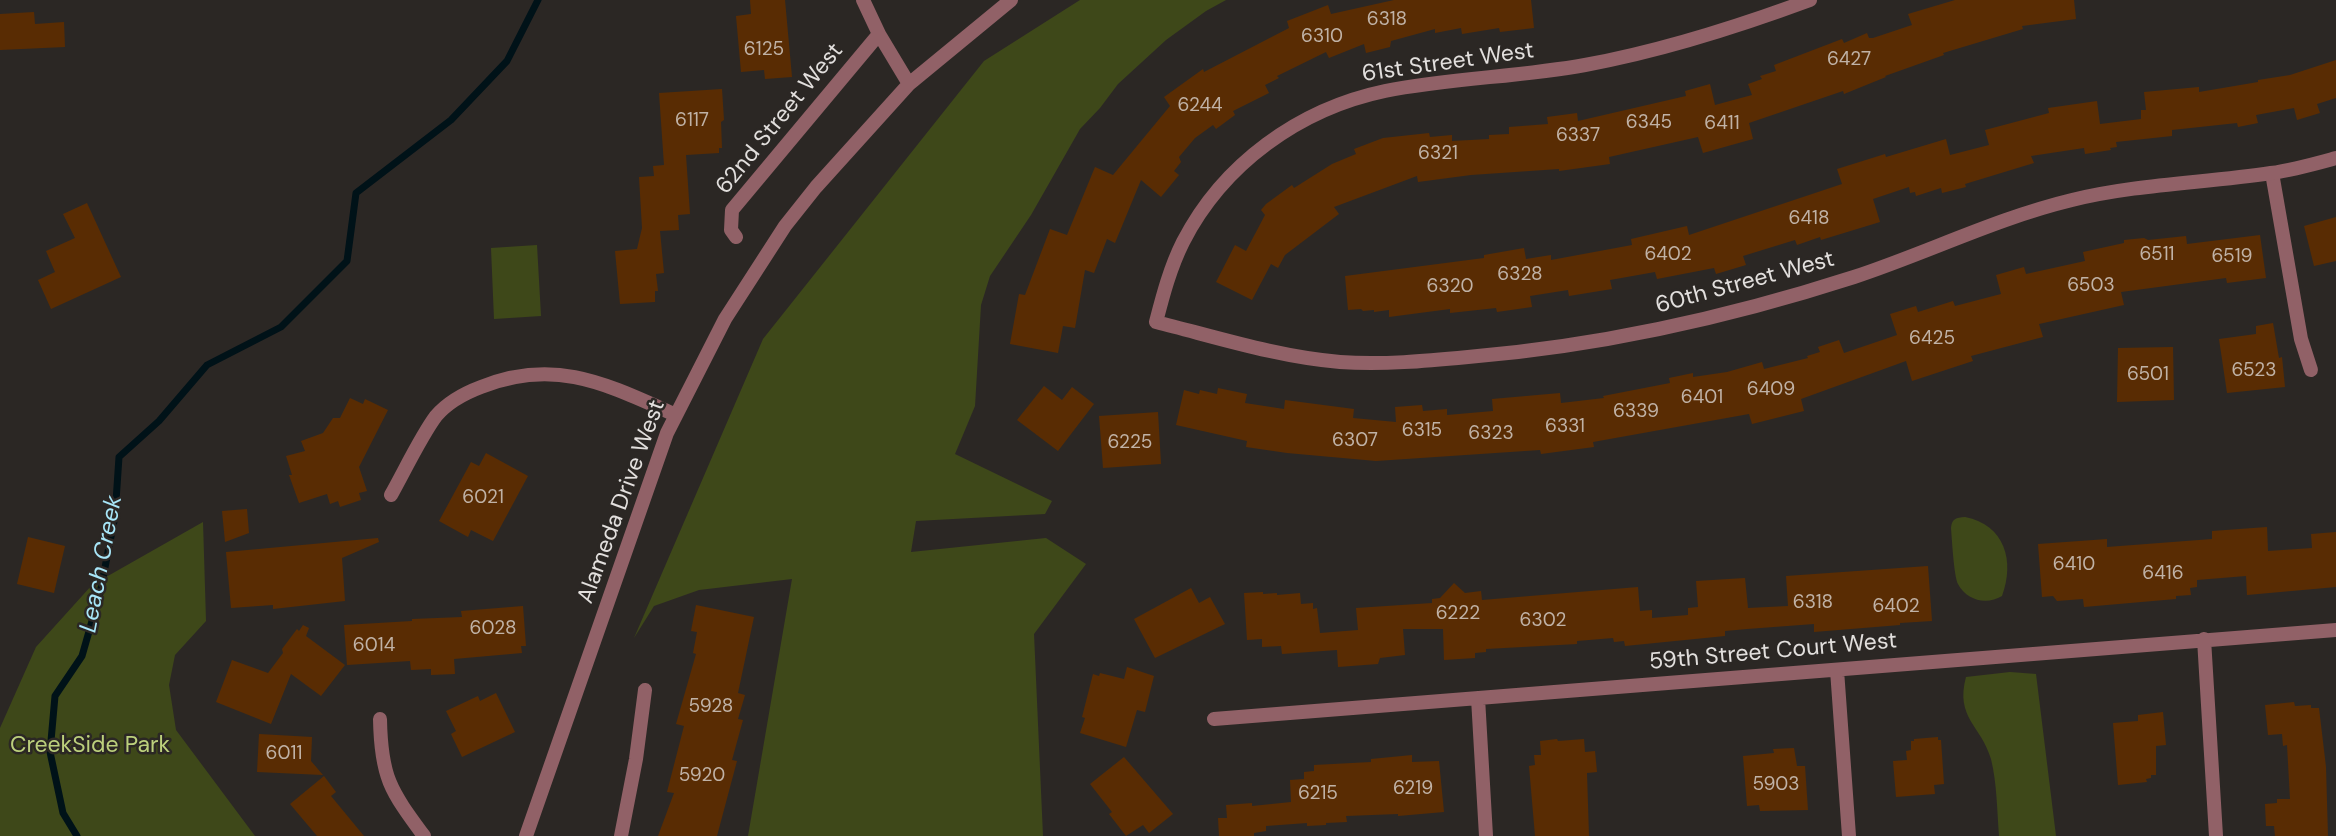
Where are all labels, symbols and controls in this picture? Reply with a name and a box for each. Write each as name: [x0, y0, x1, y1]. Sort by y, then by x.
house number: 6318: [1367, 9, 1407, 31]
house number: 6310: [1301, 26, 1343, 48]
street label: 61st Street West: [1360, 37, 1536, 89]
street label: 62nd Street West: [711, 38, 849, 200]
house number: 6125: [744, 39, 784, 61]
house number: 6427: [1827, 49, 1871, 71]
house number: 6244: [1177, 95, 1223, 117]
house number: 6117: [675, 110, 709, 132]
house number: 6345: [1626, 112, 1672, 134]
house number: 6411: [1704, 113, 1740, 135]
house number: 6337: [1556, 125, 1600, 147]
house number: 6321: [1418, 143, 1458, 165]
house number: 6418: [1789, 208, 1829, 230]
house number: 6402: [1644, 244, 1692, 266]
house number: 6511: [2140, 244, 2174, 266]
street label: 60th Street West: [1653, 246, 1837, 320]
house number: 6519: [2211, 246, 2253, 268]
house number: 6328: [1497, 264, 1543, 286]
house number: 6503: [2067, 275, 2115, 297]
house number: 6320: [1427, 276, 1473, 298]
house number: 6425: [1909, 328, 1955, 350]
house number: 6523: [2232, 360, 2276, 382]
house number: 6501: [2127, 364, 2169, 386]
house number: 6409: [1747, 379, 1795, 401]
house number: 6401: [1681, 387, 1723, 409]
street label: Alameda Drive West: [572, 397, 672, 607]
house number: 6339: [1613, 401, 1659, 423]
house number: 6331: [1545, 416, 1585, 438]
house number: 6315: [1402, 420, 1442, 442]
house number: 6323: [1468, 423, 1514, 445]
house number: 6307: [1332, 430, 1378, 452]
house number: 6225: [1108, 432, 1152, 454]
house number: 6021: [462, 487, 504, 509]
water label: Leach Creek: [75, 493, 129, 635]
house number: 6410: [2053, 554, 2095, 576]
house number: 6416: [2142, 563, 2184, 585]
house number: 6318: [1793, 592, 1833, 614]
house number: 6402: [1872, 596, 1920, 618]
house number: 6222: [1436, 603, 1480, 625]
house number: 6302: [1520, 610, 1566, 632]
house number: 6028: [470, 618, 516, 640]
street label: 59th Street Court West: [1648, 627, 1898, 677]
house number: 6014: [353, 635, 395, 657]
house number: 5928: [689, 696, 733, 718]
park label: CreekSide Park: [10, 732, 170, 760]
house number: 6011: [266, 743, 302, 765]
house number: 5920: [679, 765, 725, 787]
house number: 5903: [1752, 774, 1800, 796]
house number: 6219: [1393, 778, 1433, 800]
house number: 6215: [1298, 783, 1338, 805]

